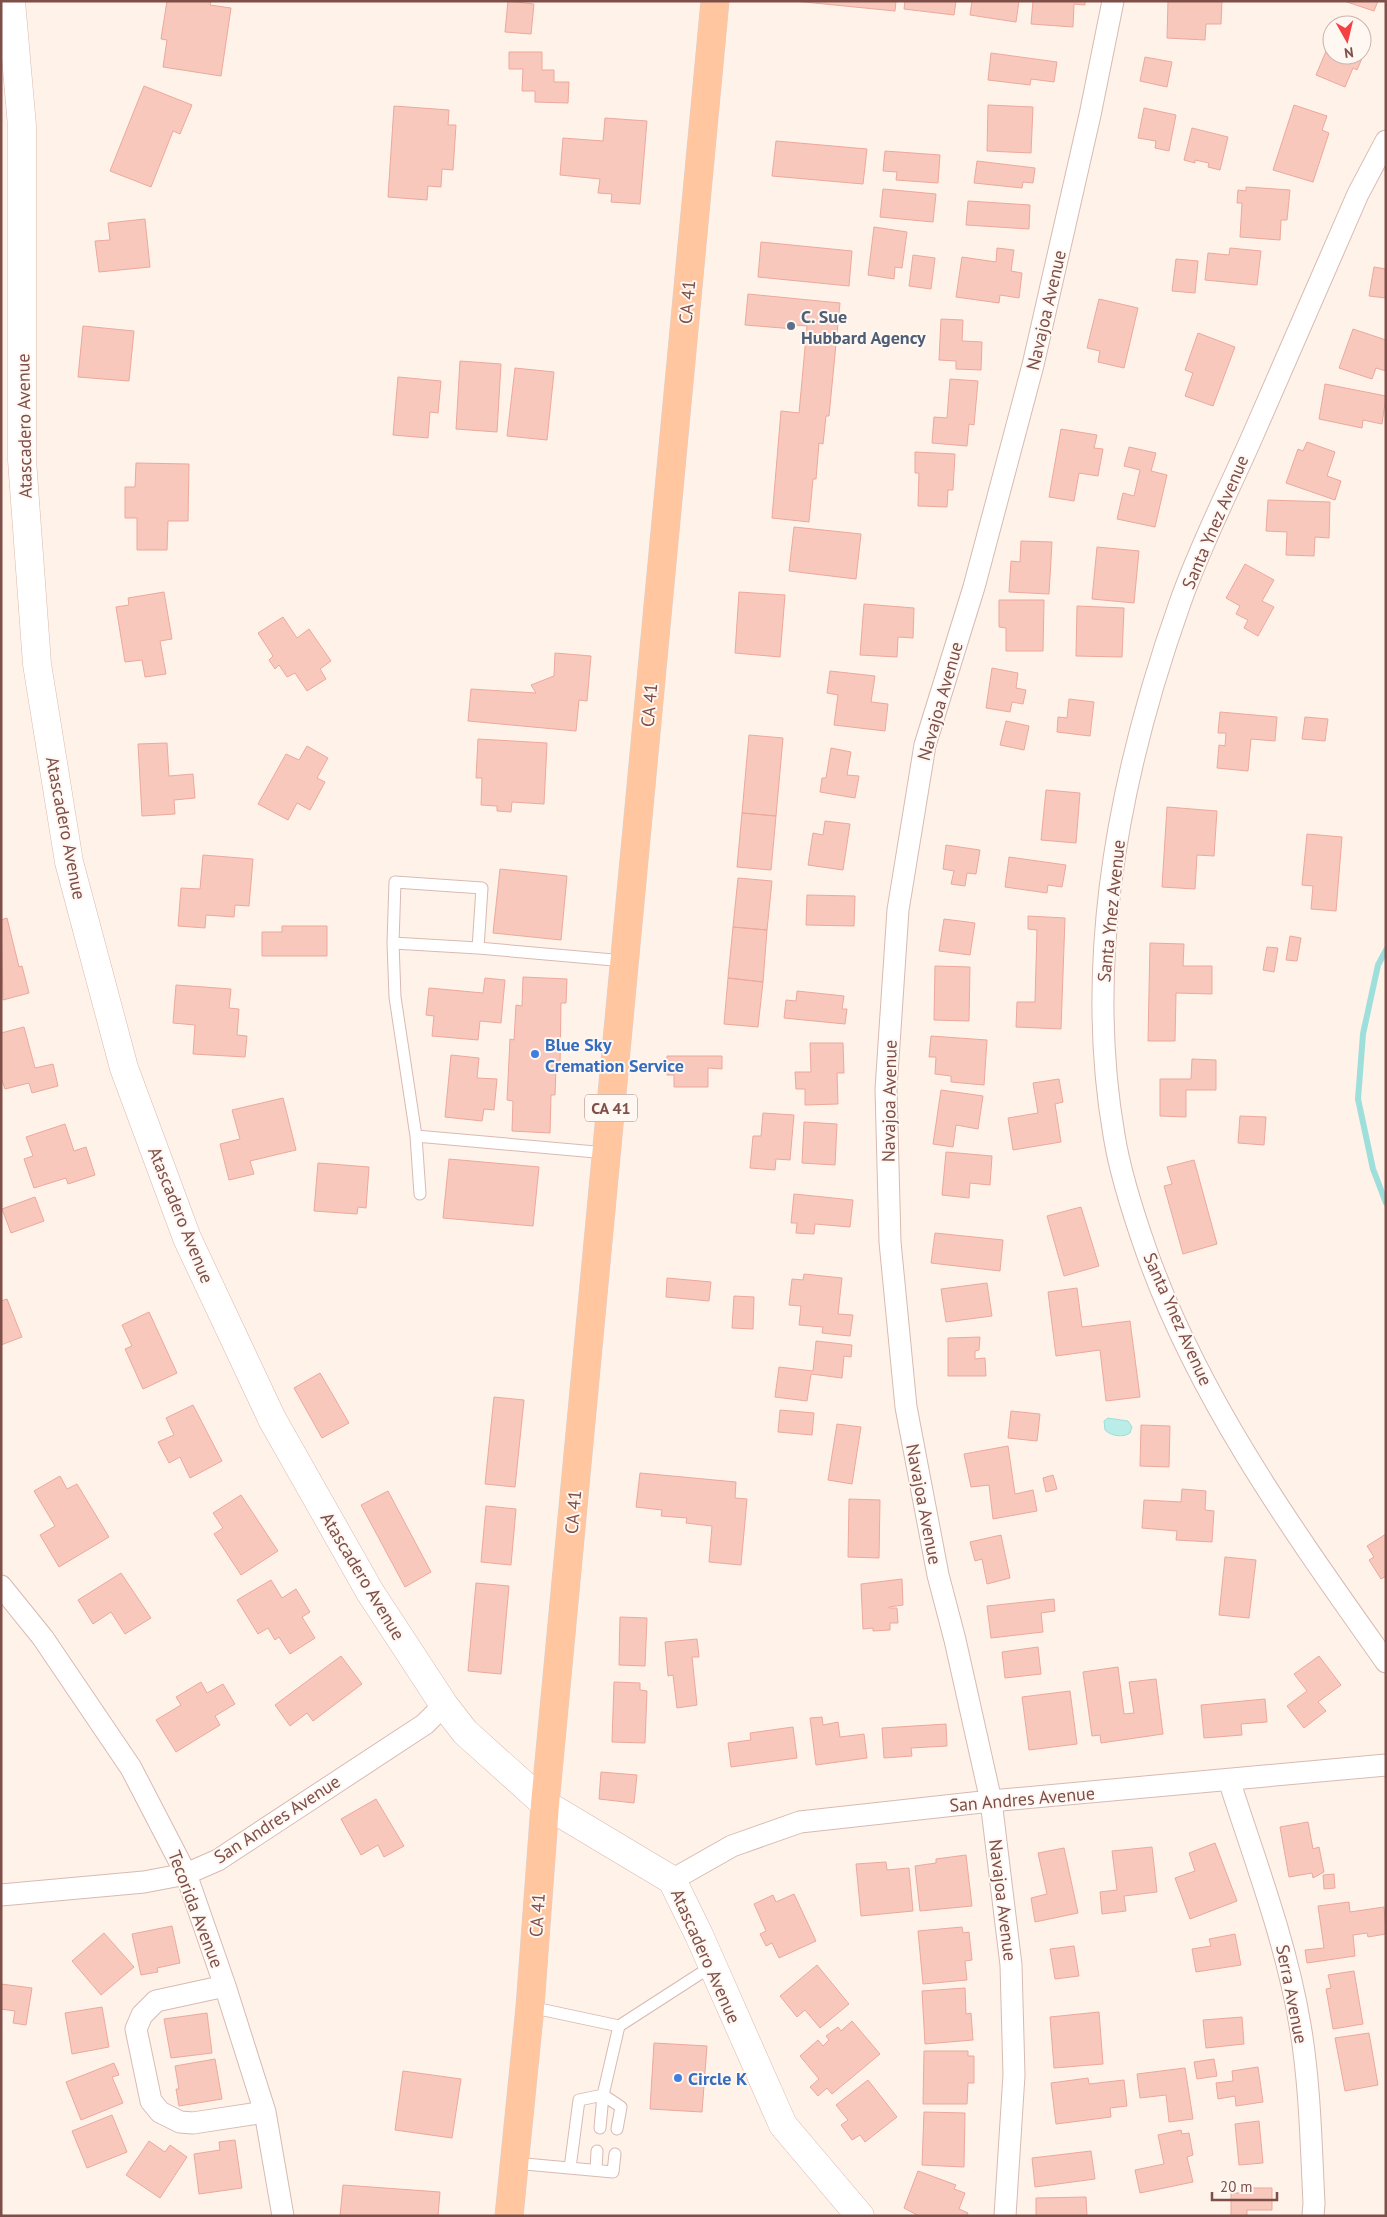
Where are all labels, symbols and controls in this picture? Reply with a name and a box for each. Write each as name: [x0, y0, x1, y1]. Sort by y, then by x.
north arrow: [1322, 15, 1372, 65]
text: N: [1343, 43, 1355, 62]
street label: Navajoa Avenue: [1021, 248, 1071, 372]
street label: CA 41: [674, 279, 700, 325]
place label: C. Sue Hubbard Agency: [801, 305, 926, 349]
marker: C. Sue Hubbard Agency: [785, 320, 797, 332]
street label: Atascadero Avenue: [11, 353, 37, 499]
street label: Santa Ynez Avenue: [1176, 452, 1254, 592]
street label: Navajoa Avenue: [912, 639, 968, 763]
street label: CA 41: [636, 682, 662, 728]
street label: Atascadero Avenue: [41, 755, 91, 901]
street label: Santa Ynez Avenue: [1092, 839, 1130, 983]
place label: Blue Sky Cremation Service: [545, 1033, 684, 1077]
street label: Navajoa Avenue: [876, 1040, 902, 1162]
marker: Blue Sky Cremation Service: [529, 1048, 541, 1060]
road number: CA 41: [585, 1094, 637, 1122]
street label: Atascadero Avenue: [143, 1143, 219, 1287]
street label: Santa Ynez Avenue: [1138, 1249, 1218, 1389]
street label: Navajoa Avenue: [901, 1442, 947, 1566]
street label: CA 41: [560, 1489, 586, 1535]
street label: Atascadero Avenue: [316, 1508, 410, 1644]
street label: San Andres Avenue: [210, 1770, 344, 1868]
street label: San Andres Avenue: [948, 1781, 1096, 1817]
street label: Navajoa Avenue: [984, 1838, 1022, 1962]
street label: Tecorida Avenue: [163, 1847, 229, 1971]
street label: Atascadero Avenue: [666, 1885, 746, 2027]
street label: CA 41: [524, 1892, 550, 1938]
street label: Serra Avenue: [1271, 1943, 1313, 2045]
place label: Circle K: [688, 2067, 747, 2090]
marker: Circle K: [672, 2072, 684, 2084]
scale bar: [1212, 2170, 1277, 2202]
text: 20 m: [1220, 2177, 1253, 2196]

